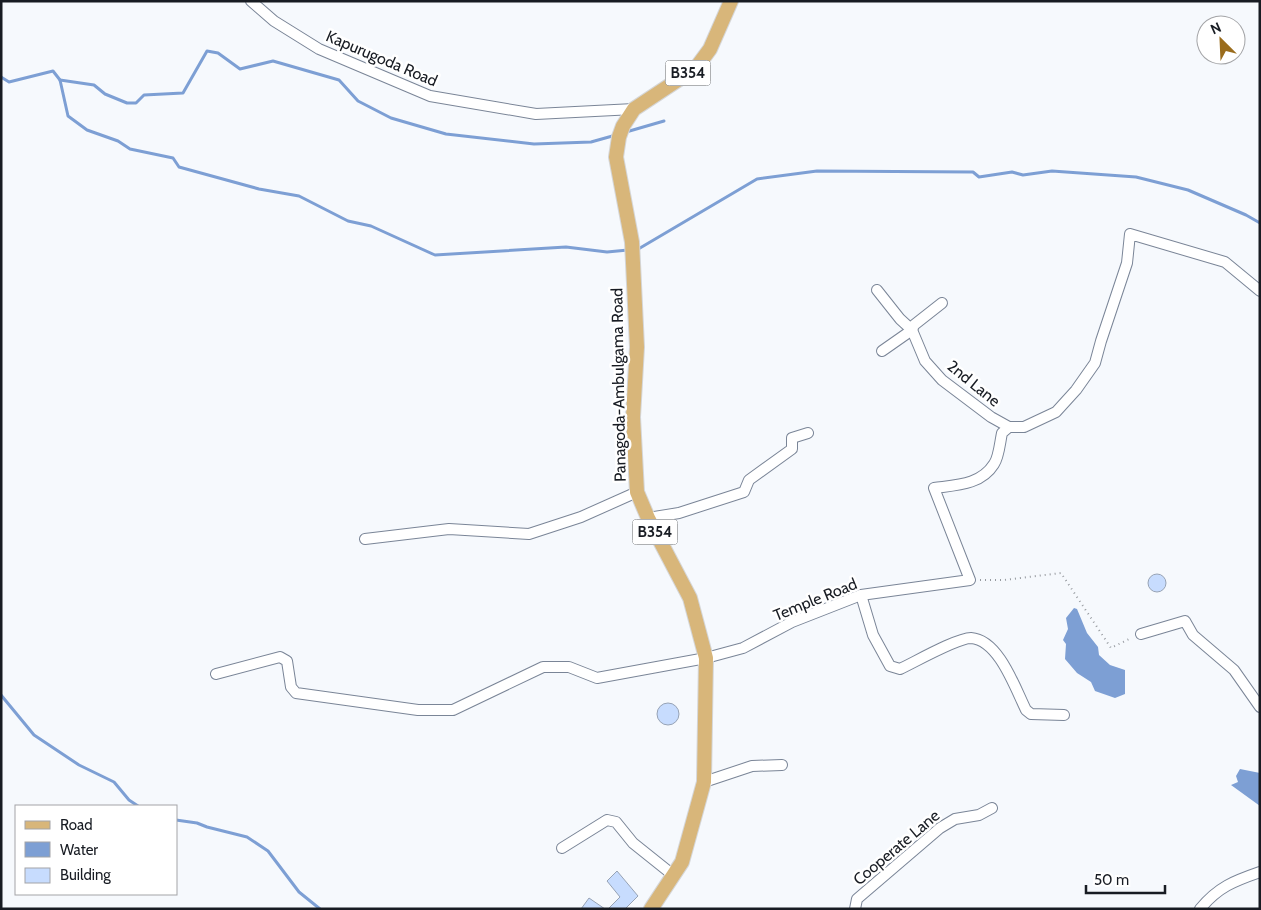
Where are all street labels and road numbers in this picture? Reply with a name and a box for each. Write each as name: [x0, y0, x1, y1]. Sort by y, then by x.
street label: Kapurugoda Road: [323, 26, 440, 90]
road number: B354: [666, 60, 710, 86]
street label: Panagoda-Ambulgama Road: [607, 288, 630, 482]
street label: 2nd Lane: [943, 356, 1004, 410]
road number: B354: [632, 520, 678, 544]
street label: Temple Road: [771, 574, 860, 625]
street label: Cooperate Lane: [849, 806, 943, 889]

